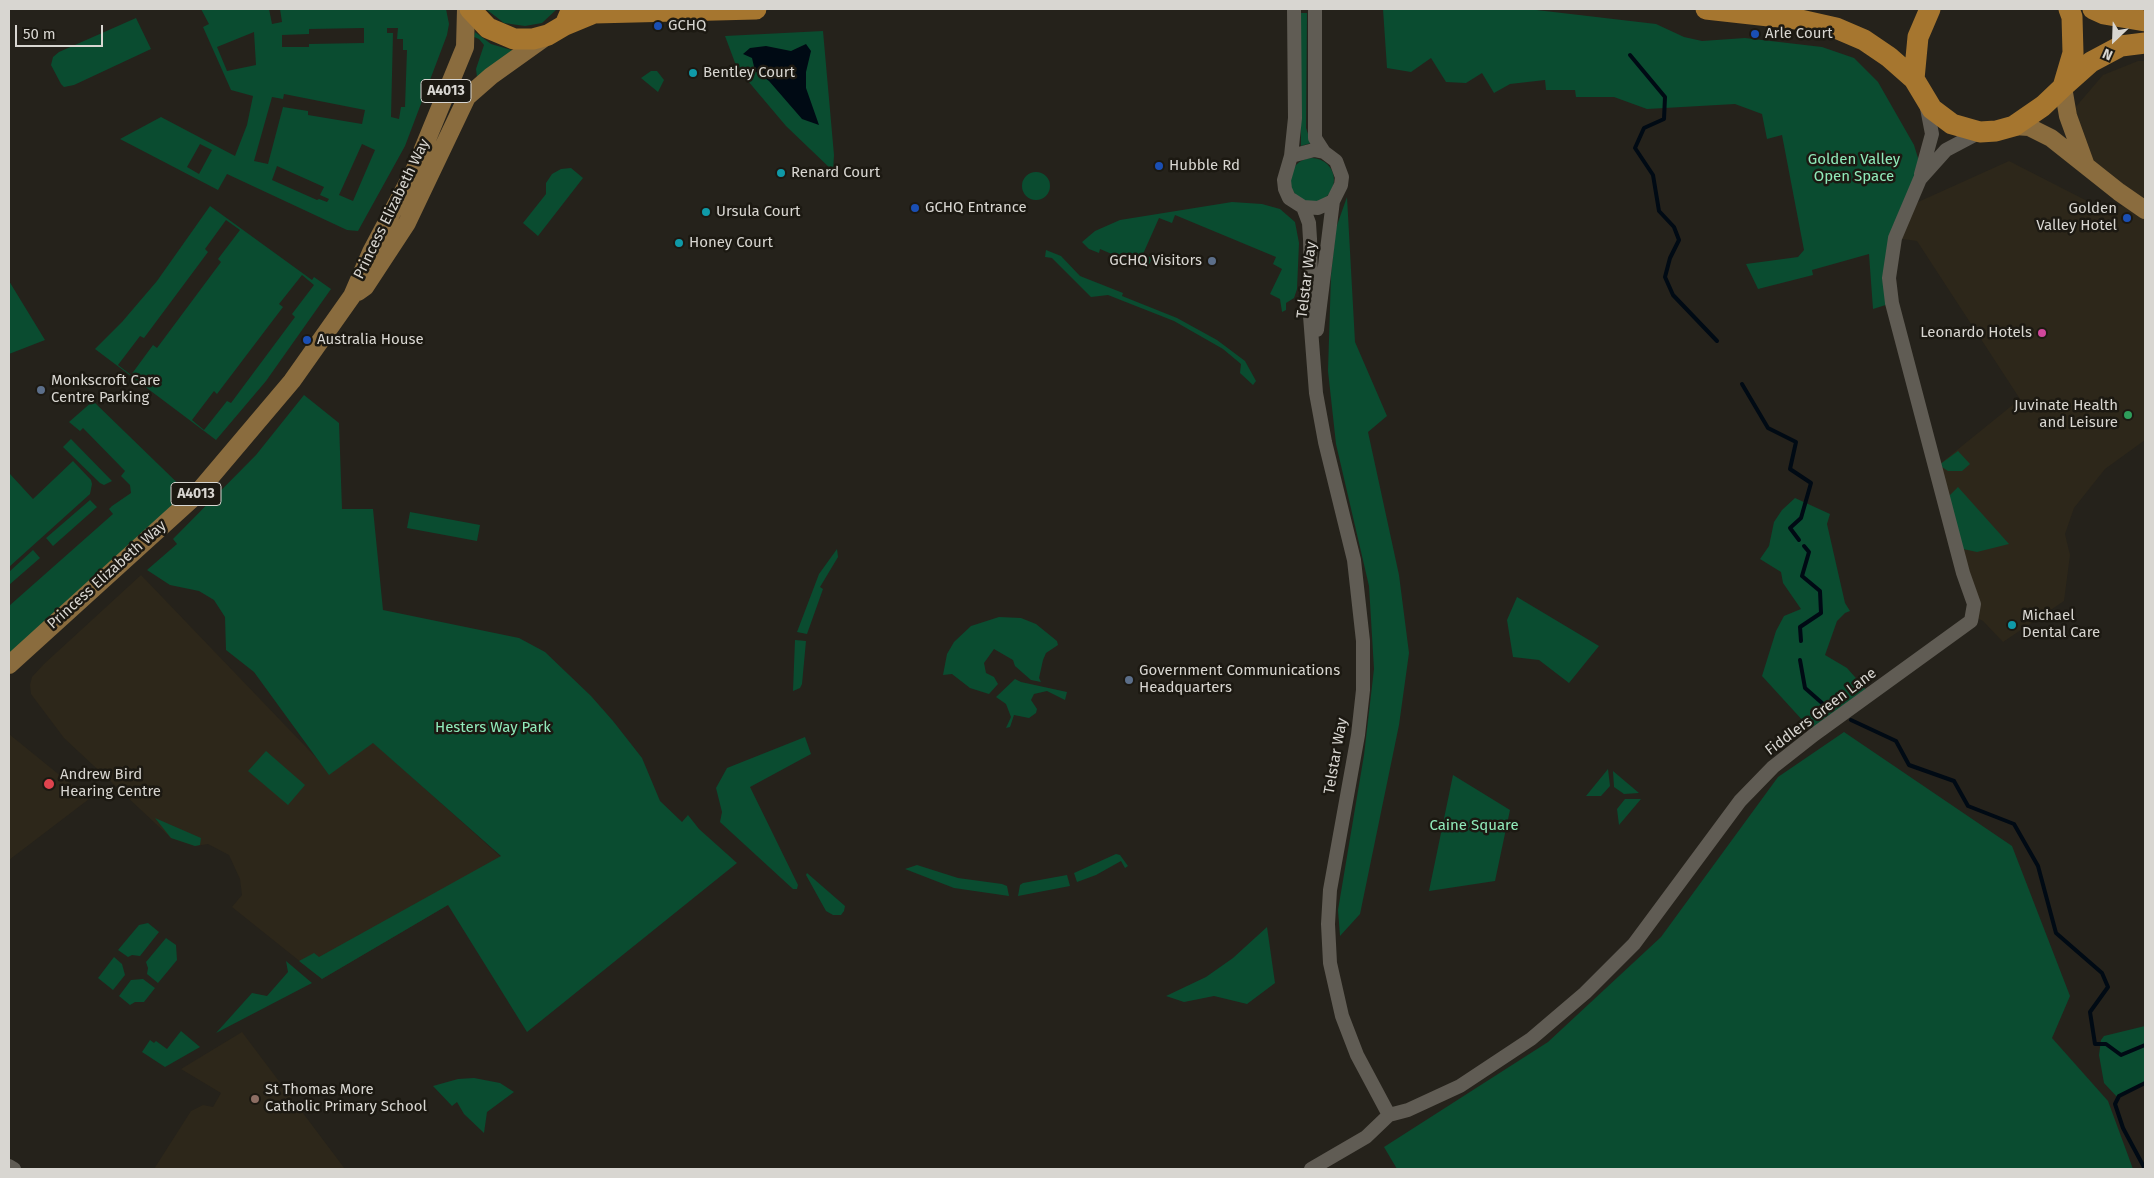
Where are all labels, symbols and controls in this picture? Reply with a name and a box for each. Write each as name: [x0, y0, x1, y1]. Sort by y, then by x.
scale bar: [18, 15, 105, 47]
north arrow: [2089, 15, 2139, 65]
place label: GCHQ: [668, 17, 706, 35]
marker: GCHQ: [652, 20, 664, 32]
text: 50 m: [23, 25, 56, 43]
place label: Arle Court: [1765, 25, 1833, 43]
marker: Arle Court: [1749, 28, 1761, 40]
text: N: [2100, 45, 2115, 64]
place label: Bentley Court: [703, 64, 795, 82]
marker: Bentley Court: [687, 67, 699, 79]
road number: A4013: [421, 80, 471, 102]
street label: Princess Elizabeth Way: [350, 136, 434, 282]
park label: Golden Valley Open Space: [1808, 151, 1900, 186]
place label: Hubble Rd: [1169, 157, 1240, 175]
marker: Hubble Rd: [1153, 160, 1165, 172]
place label: Renard Court: [791, 164, 880, 182]
marker: Renard Court: [775, 167, 787, 179]
place label: GCHQ Entrance: [925, 199, 1027, 217]
place label: Golden Valley Hotel: [2036, 200, 2117, 235]
marker: GCHQ Entrance: [909, 202, 921, 214]
place label: Ursula Court: [716, 203, 800, 221]
marker: Ursula Court: [700, 206, 712, 218]
marker: Golden Valley Hotel: [2121, 212, 2133, 224]
place label: Honey Court: [689, 234, 773, 252]
marker: Honey Court: [673, 237, 685, 249]
street label: Telstar Way: [1293, 241, 1321, 319]
place label: GCHQ Visitors: [1109, 252, 1202, 270]
marker: GCHQ Visitors: [1206, 255, 1218, 267]
place label: Leonardo Hotels: [1920, 324, 2032, 342]
marker: Leonardo Hotels: [2036, 327, 2048, 339]
place label: Australia House: [317, 331, 424, 349]
marker: Australia House: [301, 334, 313, 346]
place label: Monkscroft Care Centre Parking: [51, 372, 160, 407]
marker: Monkscroft Care Centre Parking: [35, 384, 47, 396]
place label: Juvinate Health and Leisure: [2014, 397, 2118, 432]
marker: Juvinate Health and Leisure: [2122, 409, 2134, 421]
road number: A4013: [171, 482, 221, 506]
street label: Princess Elizabeth Way: [44, 517, 170, 633]
place label: Michael Dental Care: [2022, 607, 2100, 642]
marker: Michael Dental Care: [2006, 619, 2018, 631]
place label: Government Communications Headquarters: [1139, 662, 1340, 697]
street label: Fiddlers Green Lane: [1762, 664, 1880, 760]
marker: Government Communications Headquarters: [1123, 674, 1135, 686]
street label: Telstar Way: [1320, 717, 1352, 795]
park label: Hesters Way Park: [435, 719, 551, 737]
place label: Andrew Bird Hearing Centre: [60, 766, 161, 801]
marker: Andrew Bird Hearing Centre: [42, 777, 56, 791]
park label: Caine Square: [1429, 817, 1519, 835]
place label: St Thomas More Catholic Primary School: [265, 1081, 427, 1116]
marker: St Thomas More Catholic Primary School: [249, 1093, 261, 1105]

